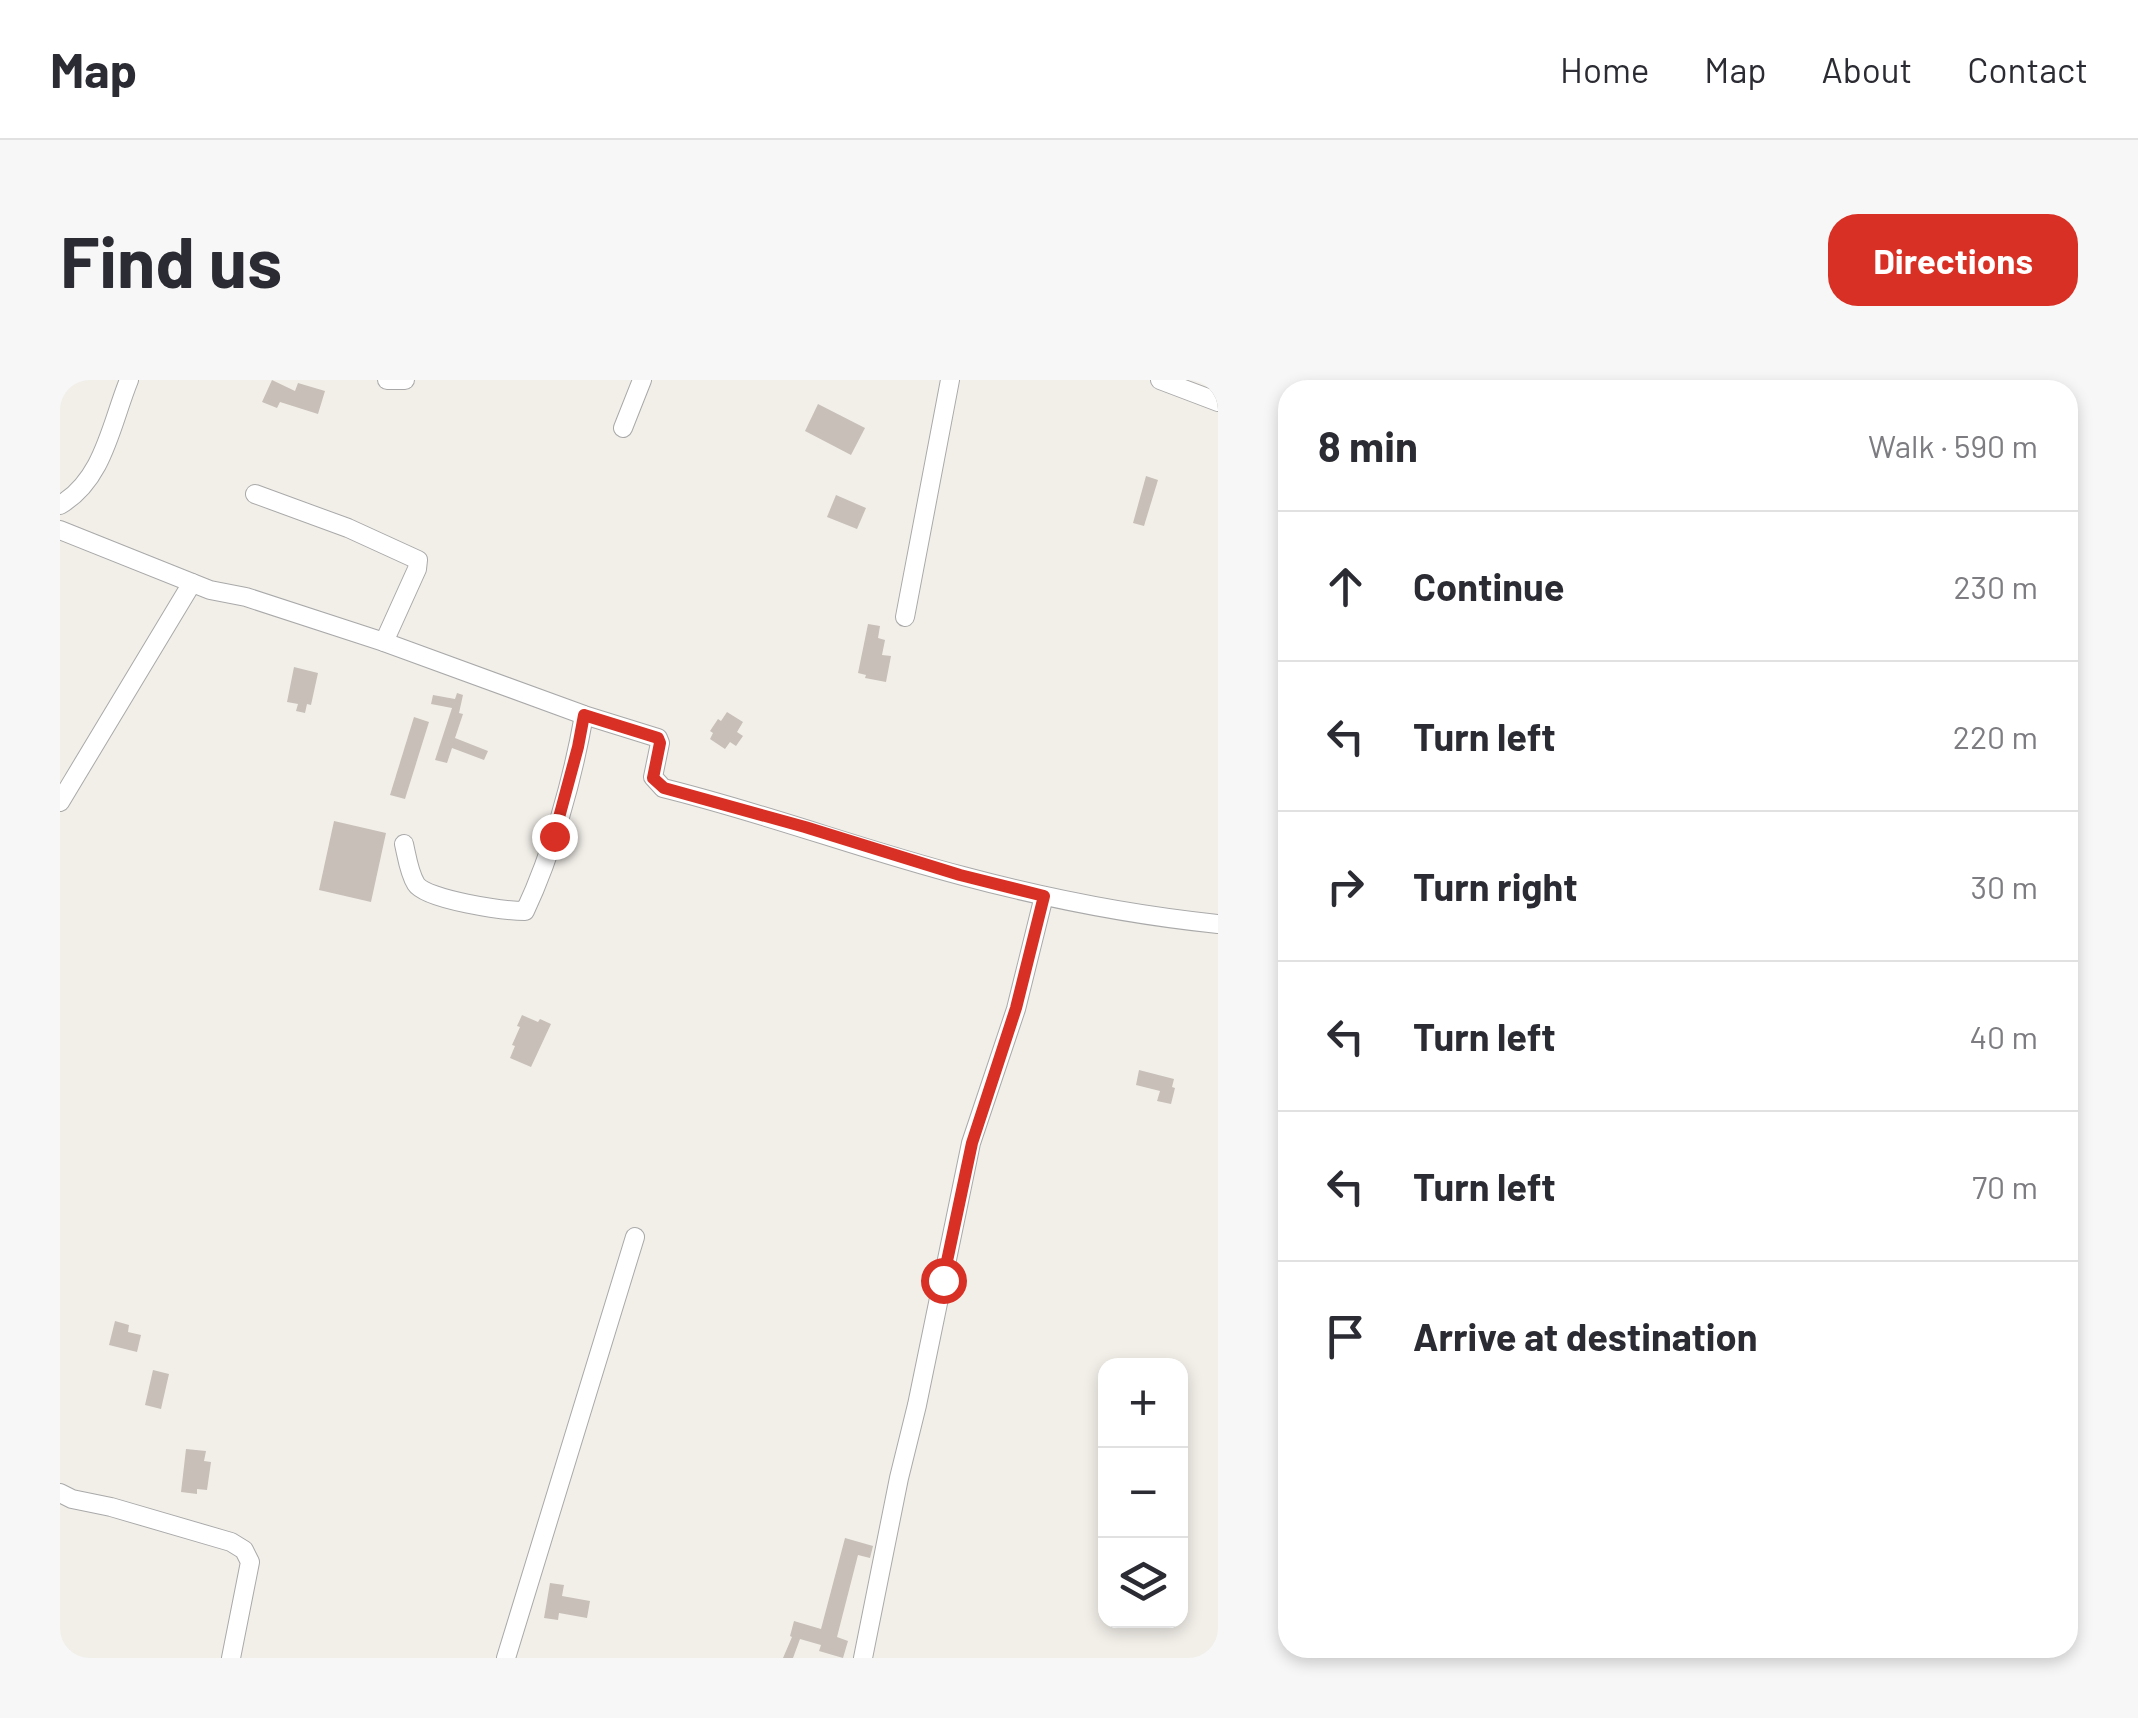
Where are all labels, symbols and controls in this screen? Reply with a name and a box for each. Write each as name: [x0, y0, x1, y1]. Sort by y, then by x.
text: Map: [50, 40, 137, 98]
text: Home: [1560, 48, 1649, 90]
text: Map: [1704, 48, 1767, 90]
text: About: [1822, 48, 1912, 90]
text: Contact: [1967, 48, 2088, 90]
button: Directions: [1828, 214, 2078, 306]
text: Find us: [60, 218, 282, 302]
text: 8 min: [1318, 420, 1418, 470]
text: Walk · 590 m: [1868, 426, 2038, 464]
icon: ahead: [1318, 559, 1373, 614]
text: Continue: [1413, 563, 1564, 609]
text: 230 m: [1954, 567, 2038, 605]
icon: left: [1318, 709, 1373, 764]
text: Turn left: [1413, 713, 1556, 759]
text: 220 m: [1953, 717, 2038, 755]
route end: [532, 814, 578, 860]
icon: right: [1318, 859, 1373, 914]
text: Turn right: [1413, 863, 1578, 909]
text: 30 m: [1971, 867, 2038, 905]
icon: left: [1318, 1009, 1373, 1064]
text: Turn left: [1413, 1013, 1556, 1059]
text: 40 m: [1969, 1017, 2038, 1055]
icon: left: [1318, 1159, 1373, 1214]
text: Turn left: [1413, 1163, 1556, 1209]
text: 70 m: [1972, 1167, 2038, 1205]
route start: [921, 1258, 967, 1304]
icon: arrive: [1318, 1309, 1373, 1364]
text: Arrive at destination: [1413, 1313, 1758, 1359]
map controls: [1098, 1358, 1188, 1628]
button: +: [1098, 1358, 1188, 1448]
button: −: [1098, 1448, 1188, 1538]
button: layers: [1098, 1538, 1188, 1628]

